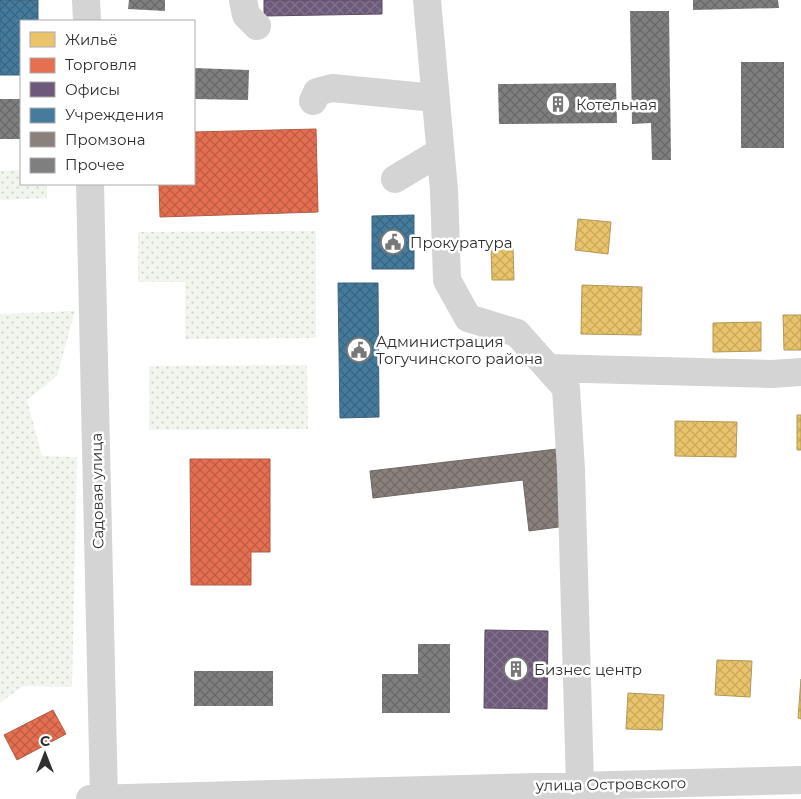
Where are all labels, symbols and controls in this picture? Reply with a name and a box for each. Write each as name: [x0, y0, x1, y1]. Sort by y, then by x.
legend: [20, 20, 195, 185]
text: Жильё: [65, 30, 118, 49]
text: Торговля: [65, 55, 137, 74]
text: Офисы: [65, 80, 120, 99]
building icon: Котельная: [545, 91, 571, 117]
place label: Котельная: [576, 95, 657, 114]
text: Учреждения: [65, 105, 164, 124]
text: Промзона: [65, 130, 145, 149]
text: Прочее: [65, 155, 125, 174]
public building icon: Прокуратура: [380, 229, 406, 255]
place label: Прокуратура: [410, 233, 512, 252]
place label: Администрация Тогучинского района: [376, 332, 543, 368]
public building icon: Администрация Тогучинского района: [346, 337, 372, 363]
street label: Садовая улица: [86, 433, 108, 549]
building icon: Бизнес центр: [503, 656, 529, 682]
place label: Бизнес центр: [534, 660, 642, 679]
north arrow: [20, 729, 70, 779]
text: С: [40, 732, 50, 750]
street label: улица Островского: [535, 773, 686, 795]

